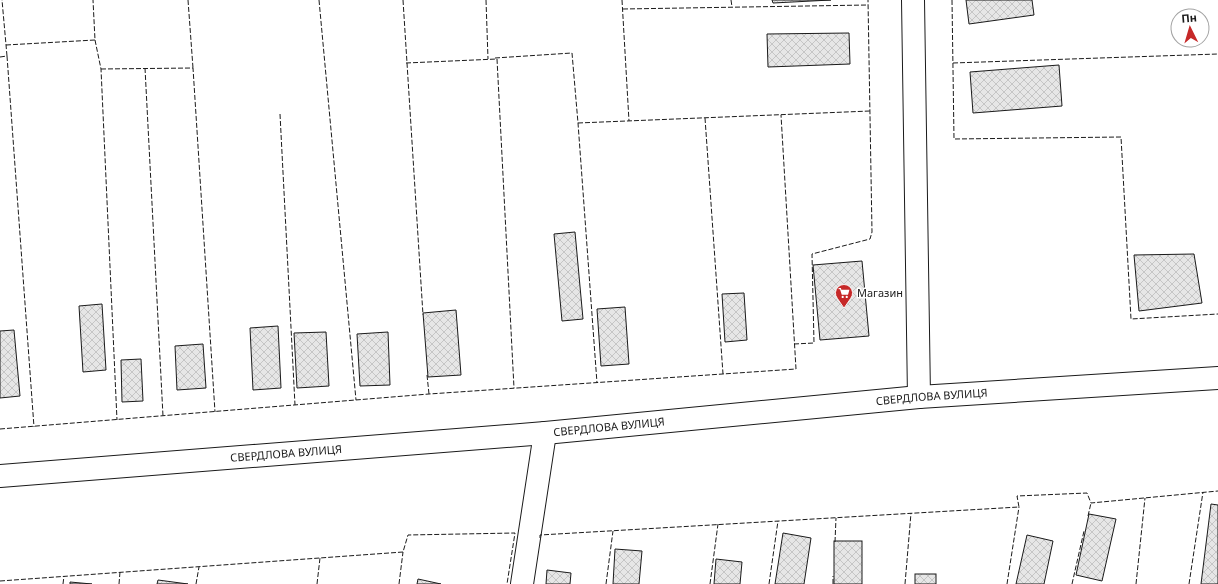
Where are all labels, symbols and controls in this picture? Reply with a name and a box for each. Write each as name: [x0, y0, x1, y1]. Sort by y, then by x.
north arrow: [1170, 8, 1210, 48]
text: Пн: [1181, 9, 1198, 26]
supermarket icon: Mагазин: [834, 283, 854, 308]
place label: Mагазин: [857, 285, 903, 300]
street label: СВЕРДЛОВА ВУЛИЦЯ: [875, 385, 988, 408]
street label: СВЕРДЛОВА ВУЛИЦЯ: [553, 414, 665, 439]
street label: СВЕРДЛОВА ВУЛИЦЯ: [230, 441, 342, 465]

